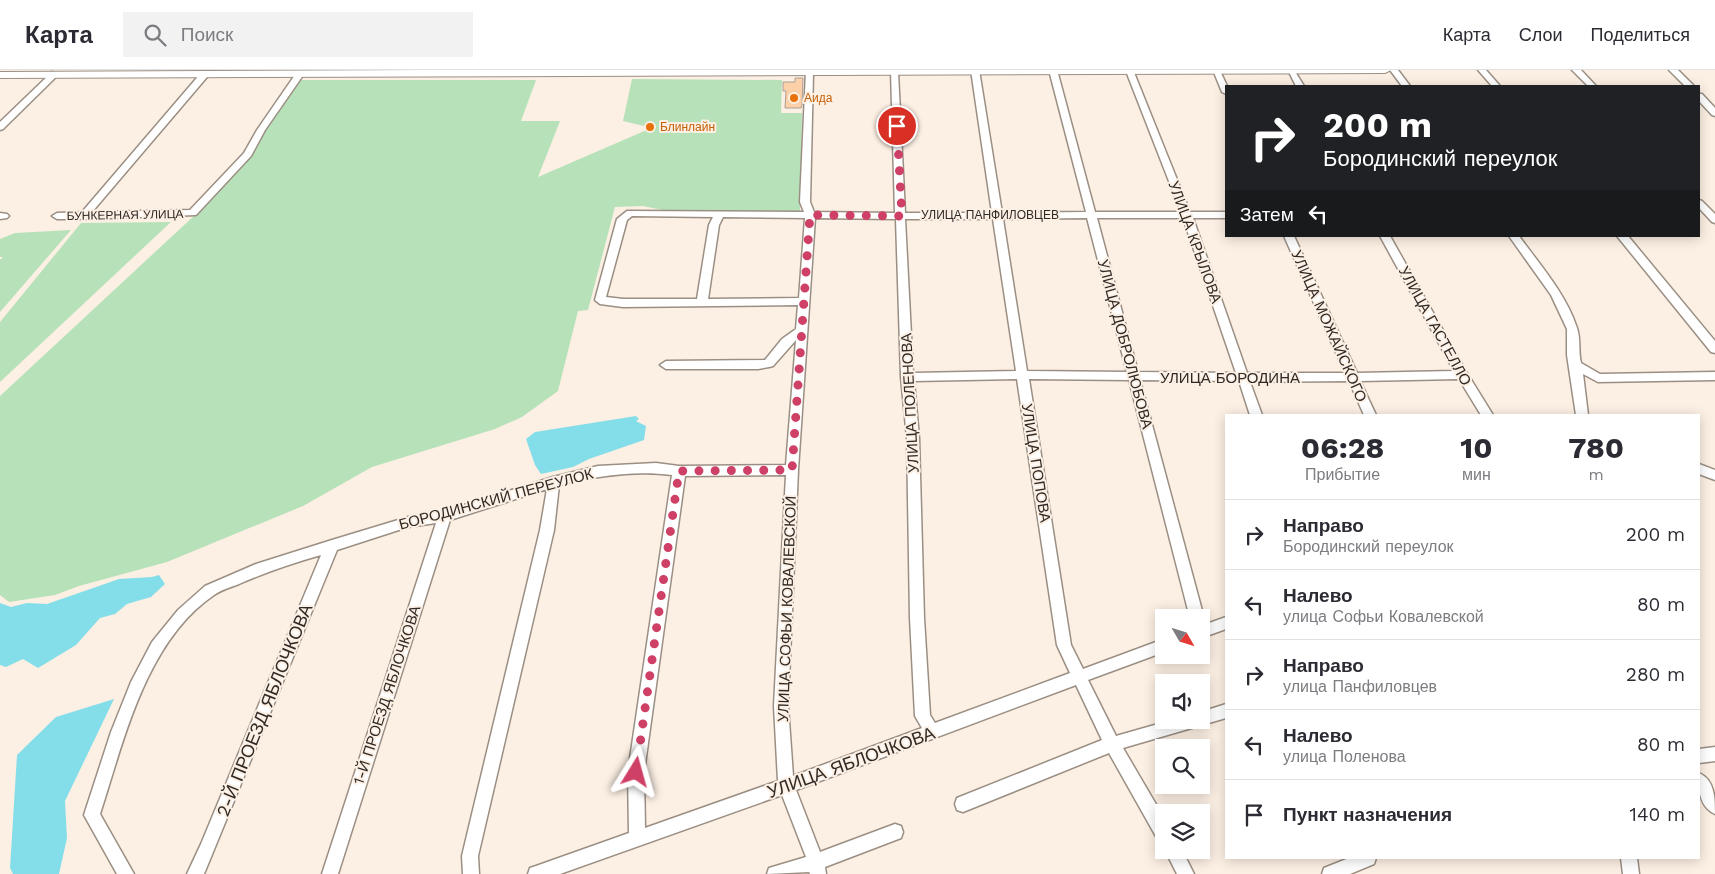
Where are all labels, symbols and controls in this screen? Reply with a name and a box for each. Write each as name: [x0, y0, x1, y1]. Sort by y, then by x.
search box: [123, 12, 473, 57]
text: Карта: [25, 21, 93, 49]
icon: search: [141, 21, 169, 49]
text: Поиск: [181, 23, 233, 46]
text: Карта: [1443, 24, 1491, 45]
text: Слои: [1519, 24, 1563, 45]
text: Поделиться: [1591, 24, 1690, 45]
place label: Аида: [804, 91, 833, 105]
marker: Аида: [788, 92, 800, 104]
text: 200 m: [1323, 104, 1432, 146]
pin: [876, 105, 918, 147]
icon: right: [1240, 105, 1305, 170]
icon: arrive: [883, 112, 911, 140]
place label: Блинлайн: [660, 120, 715, 134]
marker: Блинлайн: [644, 121, 656, 133]
text: Бородинский переулок: [1323, 146, 1557, 171]
street label: УЛИЦА КРЫЛОВА: [1164, 178, 1226, 306]
icon: left: [1304, 200, 1332, 228]
text: Затем: [1240, 203, 1294, 226]
street label: БУНКЕРНАЯ УЛИЦА: [66, 207, 184, 223]
street label: УЛИЦА ПАНФИЛОВЦЕВ: [921, 208, 1059, 222]
street label: УЛИЦА МОЖАЙСКОГО: [1287, 247, 1371, 405]
street label: УЛИЦА ДОБРОЛЮБОВА: [1094, 257, 1156, 431]
street label: УЛИЦА ГАСТЕЛЛО: [1395, 263, 1475, 389]
street label: УЛИЦА ПОЛЕНОВА: [897, 333, 923, 473]
street label: УЛИЦА БОРОДИНА: [1160, 369, 1300, 387]
street label: УЛИЦА ПОПОВА: [1018, 402, 1054, 524]
text: 06:28: [1301, 430, 1384, 465]
text: 10: [1460, 430, 1493, 465]
text: 780: [1568, 430, 1624, 465]
street label: БОРОДИНСКИЙ ПЕРЕУЛОК: [397, 464, 595, 534]
text: Прибытие: [1305, 465, 1380, 484]
text: мин: [1462, 465, 1491, 484]
text: m: [1589, 465, 1604, 484]
street label: УЛИЦА СОФЬИ КОВАЛЕВСКОЙ: [774, 496, 800, 722]
text: Направо: [1283, 514, 1364, 537]
icon: right: [1240, 521, 1268, 549]
text: 200 m: [1626, 523, 1685, 546]
text: Бородинский переулок: [1283, 537, 1454, 556]
text: Налево: [1283, 584, 1353, 607]
icon: left: [1240, 591, 1268, 619]
text: 80 m: [1637, 593, 1685, 616]
street label: 2-Й ПРОЕЗД ЯБЛОЧКОВА: [212, 601, 316, 819]
street label: 1-Й ПРОЕЗД ЯБЛОЧКОВА: [350, 603, 424, 787]
text: улица Софьи Ковалевской: [1283, 607, 1484, 626]
north arrow: [1155, 609, 1210, 664]
map controls: [1155, 609, 1210, 859]
text: Направо: [1283, 654, 1364, 677]
icon: right: [1240, 661, 1268, 689]
text: 280 m: [1626, 663, 1685, 686]
button: sound: [1155, 674, 1210, 729]
text: улица Панфиловцев: [1283, 677, 1437, 696]
street label: УЛИЦА ЯБЛОЧКОВА: [764, 722, 938, 802]
text: Налево: [1283, 724, 1353, 747]
icon: left: [1240, 731, 1268, 759]
text: 80 m: [1637, 733, 1685, 756]
button: search: [1155, 739, 1210, 794]
position arrow: [609, 745, 661, 797]
text: улица Поленова: [1283, 747, 1406, 766]
icon: arrive: [1240, 801, 1268, 829]
text: Пункт назначения: [1283, 803, 1452, 826]
text: 140 m: [1630, 803, 1685, 826]
button: layers: [1155, 804, 1210, 859]

